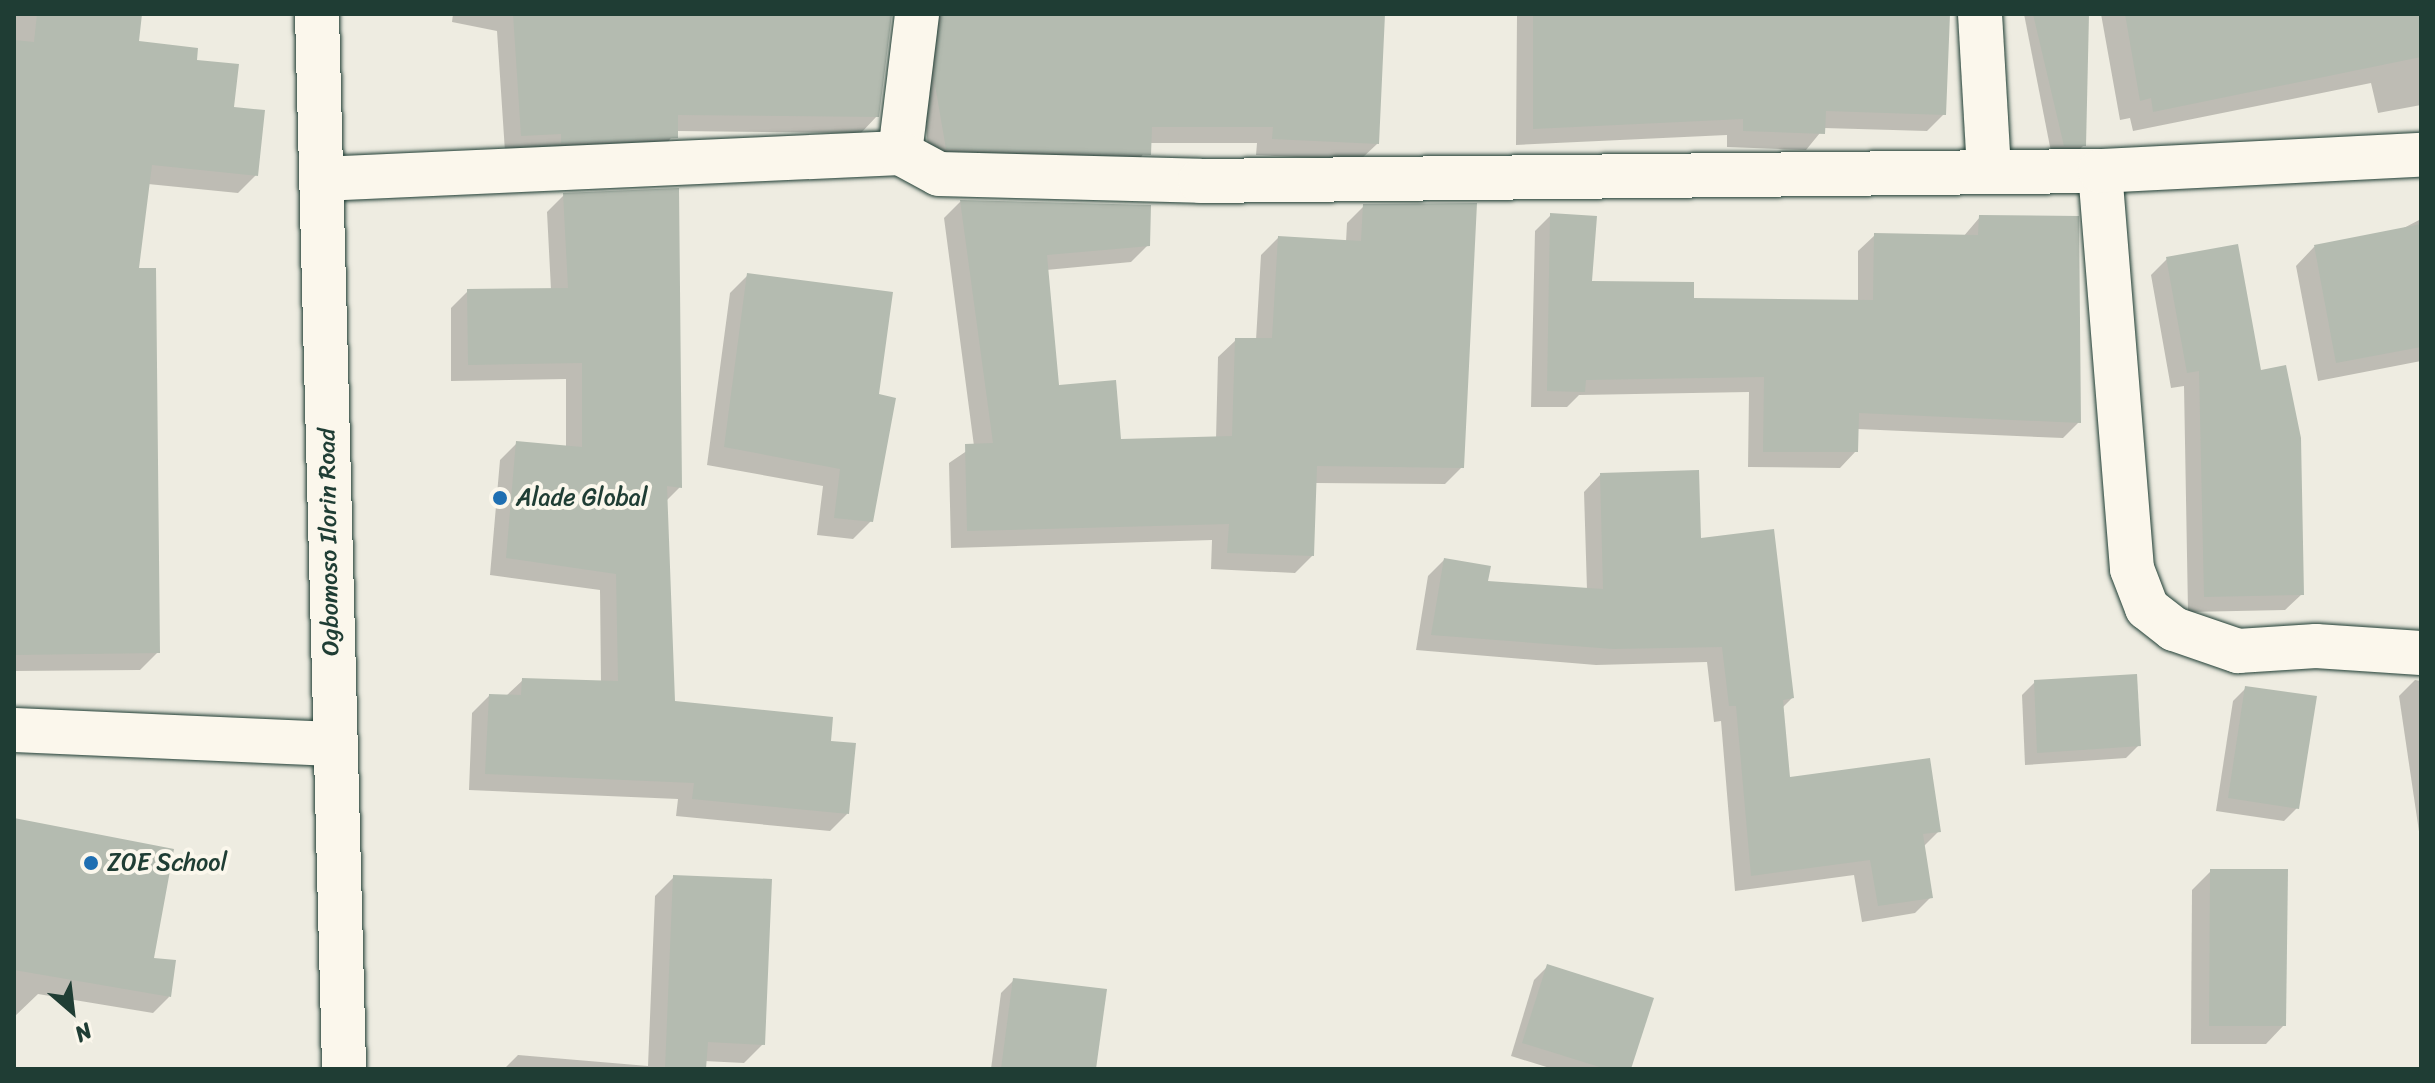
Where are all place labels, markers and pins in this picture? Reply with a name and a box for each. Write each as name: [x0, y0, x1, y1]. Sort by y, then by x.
place label: Alade Global: [516, 484, 648, 512]
marker: Alade Global: [491, 489, 509, 507]
place label: ZOE School: [107, 849, 227, 877]
marker: ZOE School: [82, 854, 100, 872]

